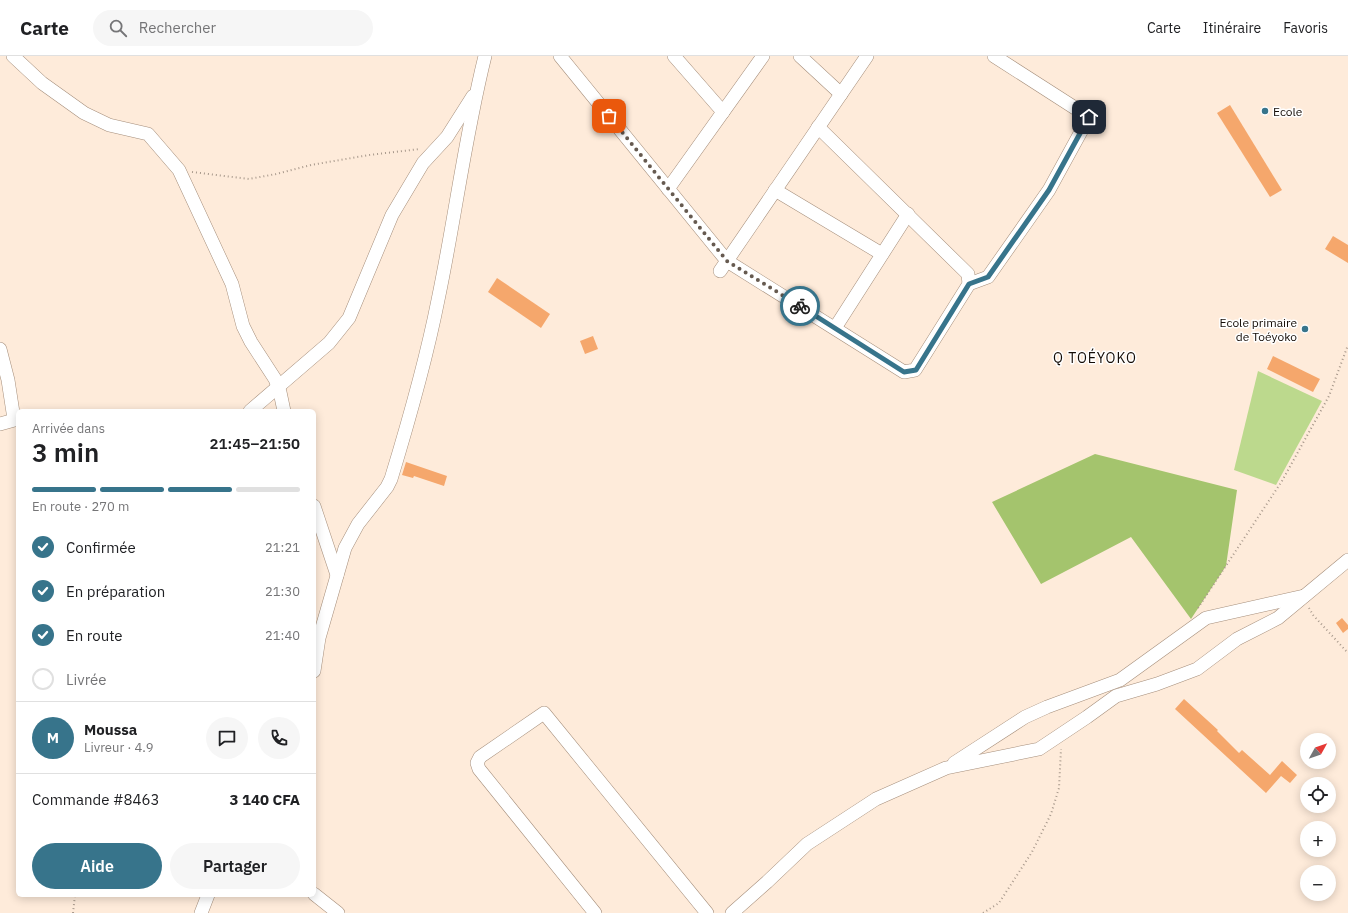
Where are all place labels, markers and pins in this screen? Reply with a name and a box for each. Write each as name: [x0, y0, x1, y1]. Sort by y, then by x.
pin: [592, 99, 626, 133]
pin: [1072, 100, 1106, 134]
place label: Ecole: [1273, 104, 1303, 119]
marker: Ecole: [1260, 106, 1270, 116]
place label: Ecole primaire de Toéyoko: [1220, 315, 1297, 344]
marker: Ecole primaire de Toéyoko: [1300, 324, 1310, 334]

